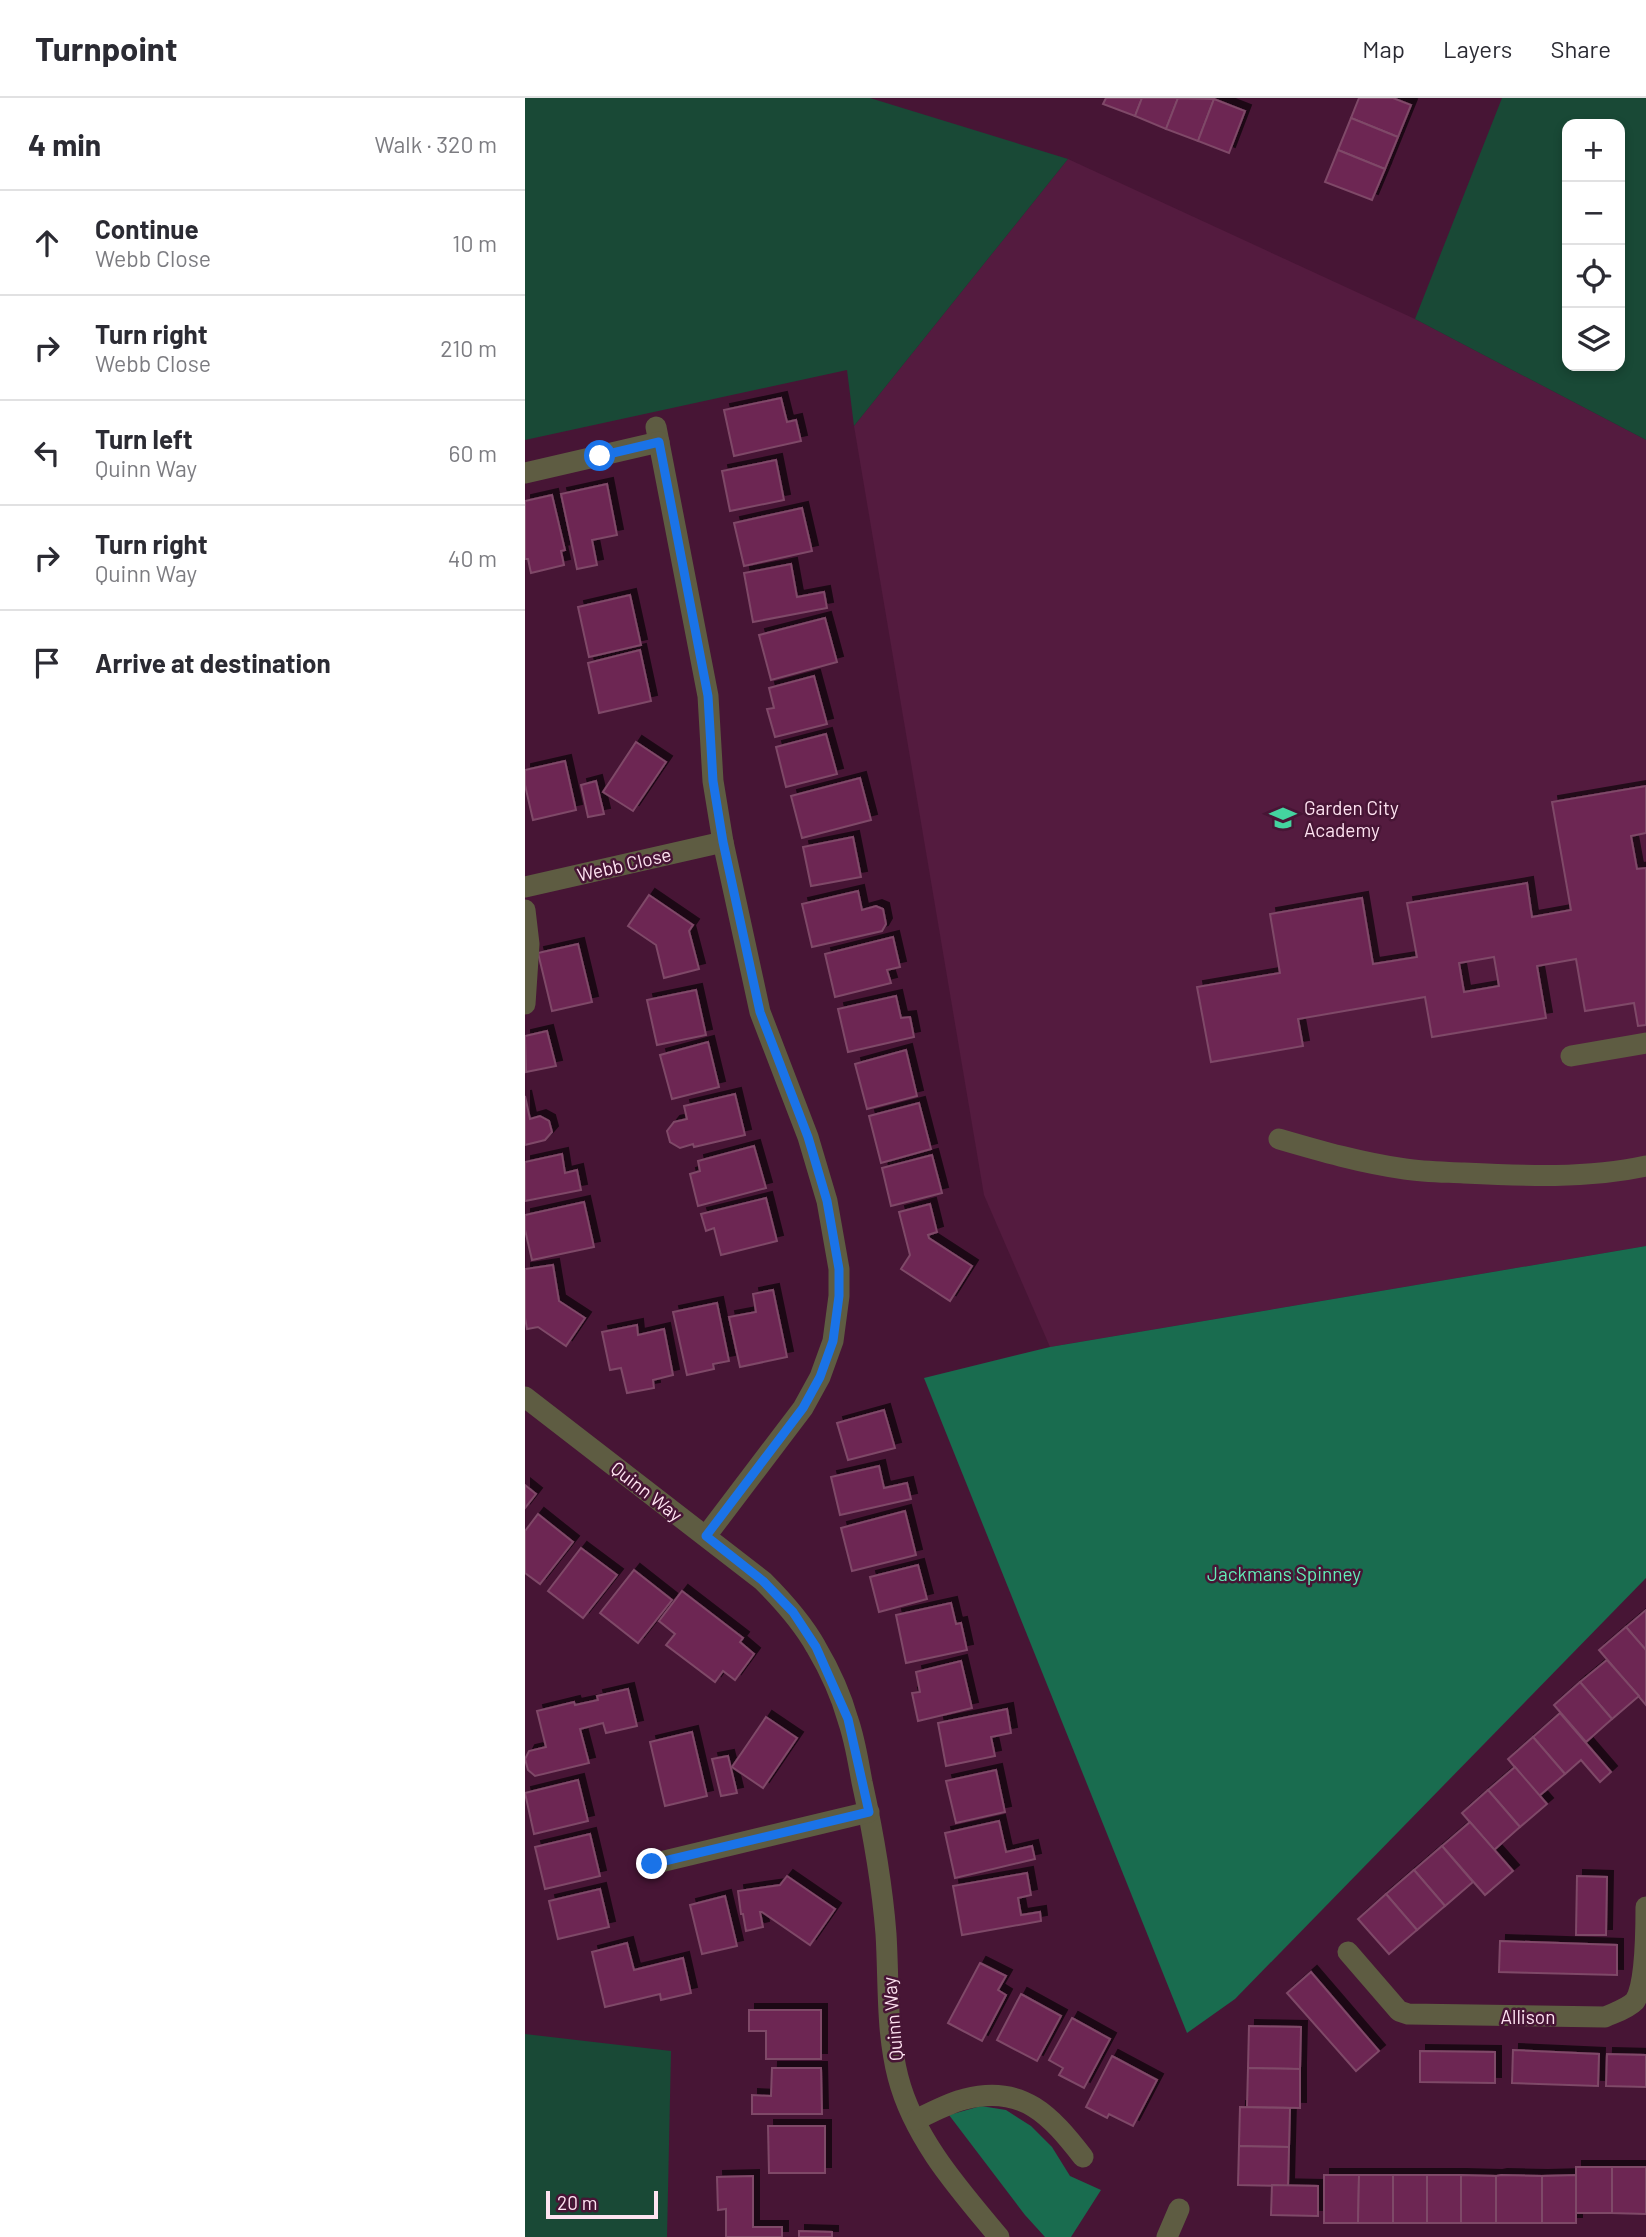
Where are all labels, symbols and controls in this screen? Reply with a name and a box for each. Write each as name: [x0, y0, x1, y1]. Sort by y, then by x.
text: Turnpoint: [35, 28, 177, 68]
text: Map: [1362, 34, 1405, 63]
text: Layers: [1443, 34, 1512, 63]
text: Share: [1550, 34, 1611, 63]
map controls: [1562, 119, 1625, 371]
button: +: [1562, 119, 1625, 182]
text: 4 min: [28, 126, 101, 162]
text: Walk · 320 m: [375, 130, 497, 158]
button: −: [1562, 182, 1625, 245]
text: Continue: [95, 213, 199, 244]
icon: ahead: [28, 224, 66, 262]
text: 10 m: [452, 229, 497, 257]
text: Webb Close: [95, 244, 211, 272]
button: locate: [1562, 245, 1625, 308]
button: layers: [1562, 308, 1625, 371]
text: Turn right: [95, 318, 208, 349]
icon: right: [28, 329, 66, 367]
text: 210 m: [440, 334, 497, 362]
text: Webb Close: [95, 349, 211, 377]
text: Turn left: [95, 423, 193, 454]
icon: left: [28, 434, 66, 472]
text: 60 m: [449, 439, 497, 467]
route start: [584, 440, 615, 471]
text: Quinn Way: [95, 454, 197, 482]
text: Turn right: [95, 528, 208, 559]
icon: right: [28, 539, 66, 577]
text: 40 m: [448, 544, 497, 572]
text: Quinn Way: [95, 559, 197, 587]
icon: arrive: [28, 644, 66, 682]
text: Arrive at destination: [95, 647, 331, 678]
place label: Garden City Academy: [1304, 796, 1399, 841]
school or university icon: Garden City Academy: [1268, 803, 1298, 833]
street label: Webb Close: [575, 842, 673, 886]
street label: Quinn Way: [607, 1456, 688, 1526]
park label: Jackmans Spinney: [1207, 1562, 1361, 1585]
route end: [636, 1848, 667, 1879]
street label: Quinn Way: [877, 1976, 907, 2062]
street label: Allison: [1501, 2005, 1555, 2028]
scale bar: [546, 2188, 658, 2220]
text: 20 m: [557, 2191, 597, 2214]

